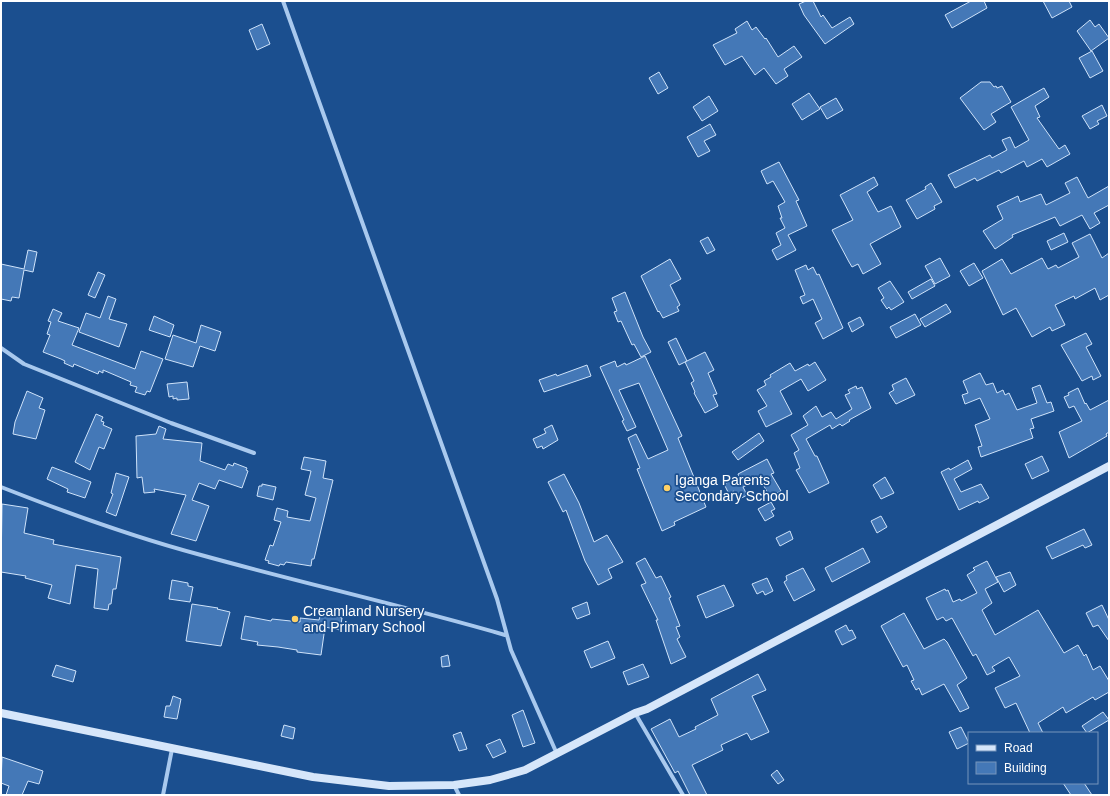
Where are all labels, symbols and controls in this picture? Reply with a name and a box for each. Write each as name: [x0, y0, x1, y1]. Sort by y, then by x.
place label: Iganga Parents Secondary School: [675, 472, 789, 504]
marker: Iganga Parents Secondary School: [662, 483, 672, 493]
place label: Creamland Nursery and Primary School: [303, 603, 425, 635]
marker: Creamland Nursery and Primary School: [290, 614, 300, 624]
legend: [968, 732, 1098, 784]
text: Road: [1004, 741, 1033, 755]
text: Building: [1004, 761, 1047, 775]

